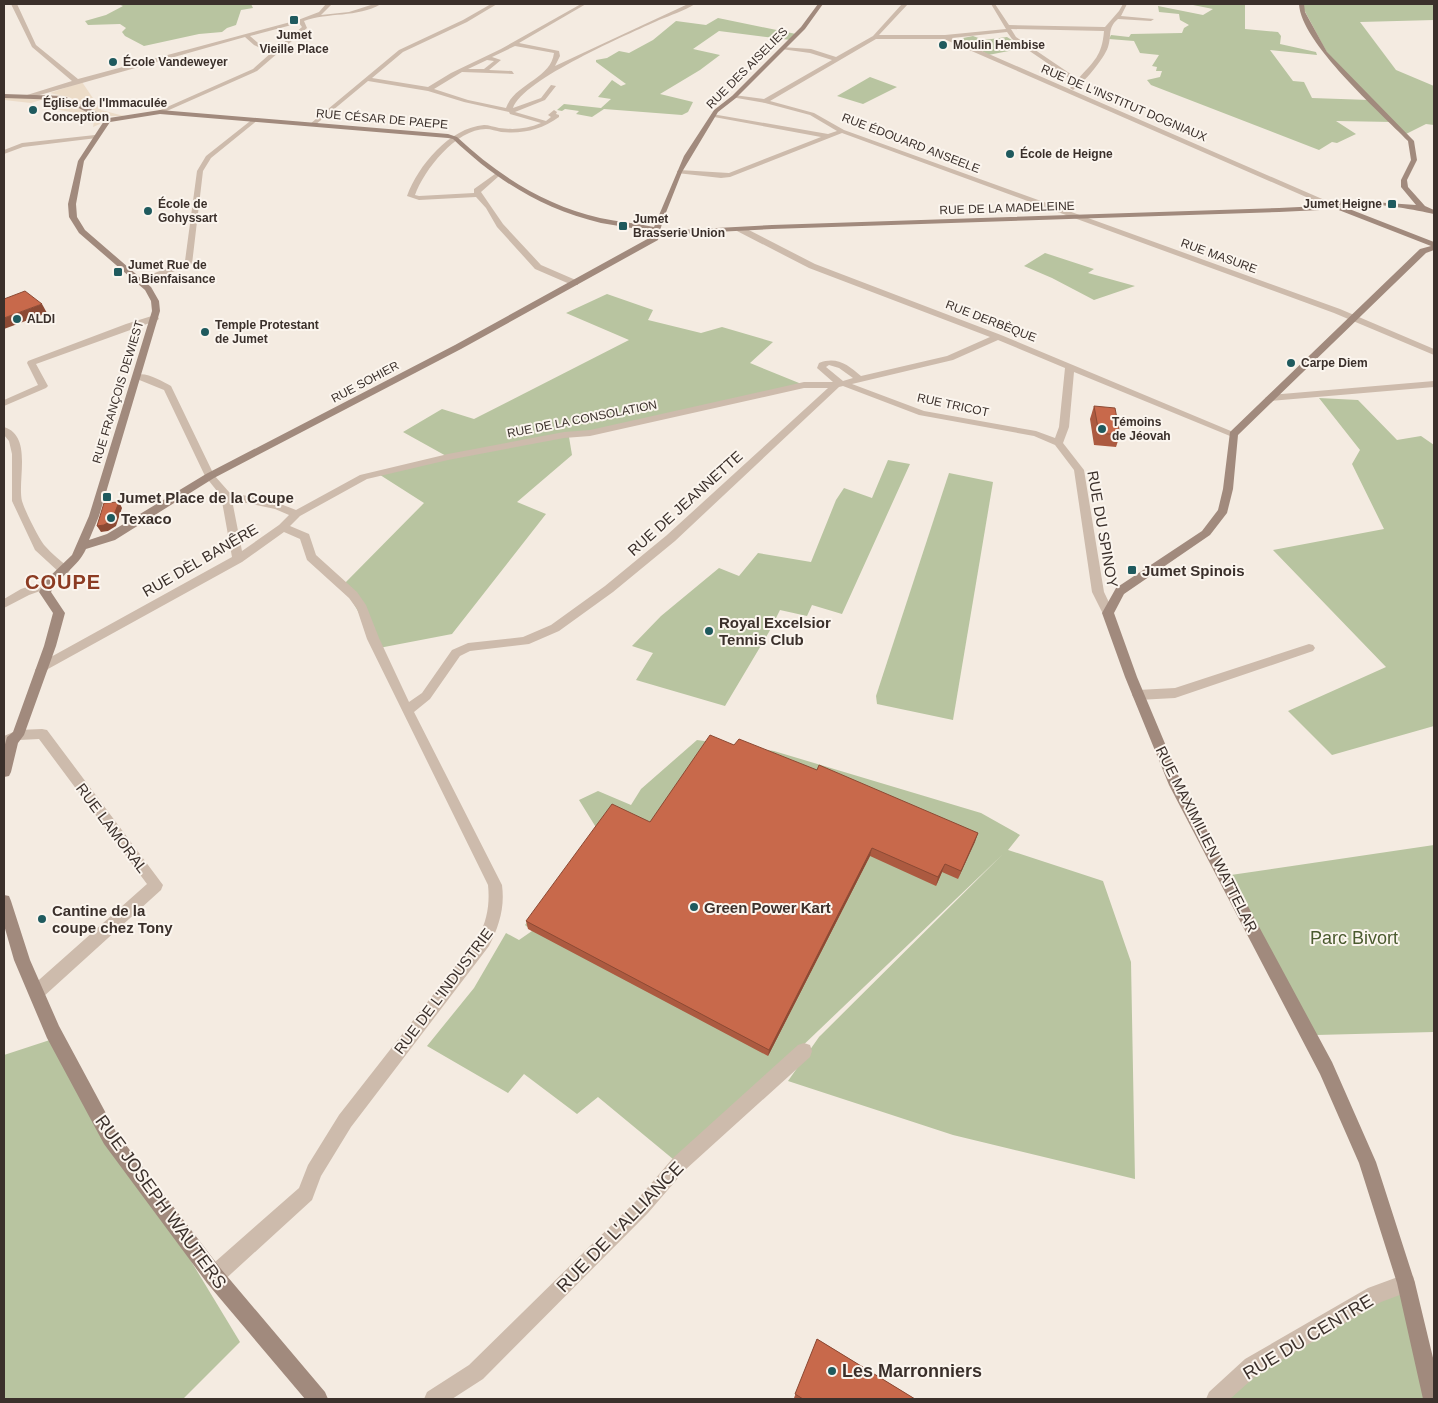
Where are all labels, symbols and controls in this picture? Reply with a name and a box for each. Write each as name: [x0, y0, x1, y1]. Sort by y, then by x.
marker: Jumet Vieille Place: [288, 14, 300, 26]
street label: RUE DES AISELIES: [703, 24, 791, 112]
place label: Jumet Vieille Place: [259, 28, 329, 56]
place label: Moulin Hembise: [953, 38, 1045, 52]
marker: Moulin Hembise: [937, 39, 949, 51]
place label: École Vandeweyer: [123, 54, 228, 69]
marker: École Vandeweyer: [107, 56, 119, 68]
street label: RUE DE L'INSTITUT DOGNIAUX: [1039, 62, 1209, 144]
place label: Église de l'Immaculée Conception: [43, 95, 168, 124]
marker: Église de l'Immaculée Conception: [27, 104, 39, 116]
street label: RUE CÉSAR DE PAEPE: [315, 105, 449, 132]
street label: RUE ÉDOUARD ANSEELE: [840, 109, 982, 176]
place label: École de Heigne: [1020, 146, 1113, 161]
marker: École de Heigne: [1004, 148, 1016, 160]
place label: École de Gohyssart: [158, 196, 217, 225]
place label: Jumet Heigne: [1303, 197, 1382, 211]
marker: Jumet Heigne: [1386, 198, 1398, 210]
street label: RUE DE LA MADELEINE: [939, 199, 1075, 217]
marker: École de Gohyssart: [142, 205, 154, 217]
place label: Jumet Brasserie Union: [633, 212, 725, 240]
marker: Jumet Brasserie Union: [617, 220, 629, 232]
street label: RUE MASURE: [1179, 236, 1259, 276]
place label: Jumet Rue de la Bienfaisance: [128, 258, 216, 286]
marker: Jumet Rue de la Bienfaisance: [112, 266, 124, 278]
street label: RUE DERBÈQUE: [944, 296, 1039, 345]
place label: ALDI: [27, 312, 55, 326]
marker: ALDI: [11, 313, 23, 325]
street label: RUE FRANÇOIS DEWIEST: [90, 318, 147, 465]
place label: Temple Protestant de Jumet: [215, 318, 319, 346]
marker: Temple Protestant de Jumet: [199, 326, 211, 338]
place label: Carpe Diem: [1301, 356, 1368, 370]
marker: Carpe Diem: [1285, 357, 1297, 369]
street label: RUE SOHIER: [329, 358, 402, 406]
street label: RUE TRICOT: [916, 391, 991, 420]
street label: RUE DE LA CONSOLATION: [506, 398, 658, 440]
place label: Témoins de Jéovah: [1112, 415, 1171, 443]
marker: Témoins de Jéovah: [1096, 423, 1108, 435]
street label: RUE DE JEANNETTE: [624, 447, 746, 559]
street label: RUE DU SPINOY: [1084, 469, 1122, 589]
place label: Jumet Place de la Coupe: [117, 489, 294, 506]
marker: Jumet Place de la Coupe: [101, 491, 113, 503]
place label: Texaco: [121, 510, 172, 527]
marker: Texaco: [105, 512, 117, 524]
street label: RUE DÈL BANÊRE: [139, 520, 261, 600]
place label: Jumet Spinois: [1142, 562, 1245, 579]
marker: Jumet Spinois: [1126, 564, 1138, 576]
district label: COUPE: [25, 571, 101, 593]
place label: Royal Excelsior Tennis Club: [719, 614, 831, 648]
marker: Royal Excelsior Tennis Club: [703, 625, 715, 637]
street label: RUE MAXIMILIEN WATTELAR: [1153, 743, 1262, 935]
street label: RUE LAMORAL: [73, 780, 151, 876]
place label: Green Power Kart: [704, 899, 831, 916]
marker: Green Power Kart: [688, 901, 700, 913]
place label: Cantine de la coupe chez Tony: [52, 902, 173, 936]
marker: Cantine de la coupe chez Tony: [36, 913, 48, 925]
street label: RUE DE L'INDUSTRIE: [390, 925, 496, 1057]
park label: Parc Bivort: [1310, 928, 1398, 948]
street label: RUE JOSEPH WAUTERS: [91, 1111, 231, 1293]
street label: RUE DE L'ALLIANCE: [553, 1158, 687, 1296]
street label: RUE DU CENTRE: [1239, 1290, 1377, 1384]
place label: Les Marronniers: [842, 1361, 982, 1381]
marker: Les Marronniers: [826, 1365, 838, 1377]

